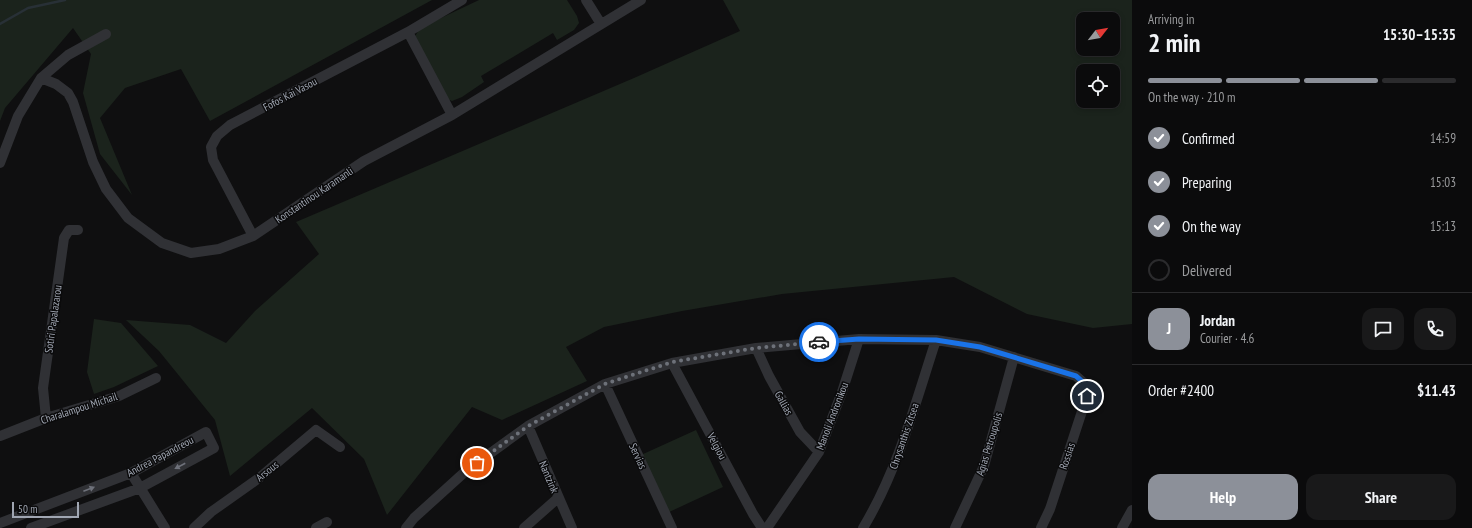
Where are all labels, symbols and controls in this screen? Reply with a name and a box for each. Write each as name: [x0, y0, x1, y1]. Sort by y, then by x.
text: Arriving in: [1148, 11, 1195, 28]
north arrow: [1076, 12, 1120, 56]
map controls: [1076, 12, 1120, 108]
text: 15:30–15:35: [1383, 25, 1456, 44]
text: 2 min: [1148, 26, 1201, 59]
button: locate: [1076, 64, 1120, 108]
street label: Fofos Kai Vasou: [261, 74, 320, 114]
text: On the way · 210 m: [1148, 89, 1235, 106]
icon: check: [1148, 127, 1170, 149]
text: Confirmed: [1182, 129, 1235, 148]
text: 14:59: [1430, 130, 1456, 147]
street label: Konstantinou Karamanli: [272, 164, 356, 226]
icon: check: [1148, 171, 1170, 193]
text: Preparing: [1182, 173, 1232, 192]
text: 15:03: [1430, 174, 1456, 191]
icon: check: [1148, 215, 1170, 237]
text: On the way: [1182, 217, 1241, 236]
text: 15:13: [1430, 218, 1456, 235]
text: Delivered: [1182, 261, 1232, 280]
street label: Sotiri Papalazarou: [41, 284, 65, 354]
button: chat: [1362, 308, 1404, 350]
button: phone: [1414, 308, 1456, 350]
text: Jordan: [1200, 311, 1235, 330]
text: J: [1167, 319, 1171, 338]
courier: [799, 322, 839, 362]
text: Courier · 4.6: [1200, 330, 1254, 347]
icon: car: [808, 331, 830, 353]
pin: [1070, 379, 1104, 413]
street label: Manoli Andronikou: [813, 380, 851, 452]
text: Order #2400: [1148, 381, 1214, 400]
text: $11.43: [1417, 381, 1456, 400]
icon: home: [1076, 385, 1098, 407]
street label: Gallias: [772, 388, 796, 418]
street label: Charalampou Michail: [39, 389, 120, 427]
street label: Chrysanthis Zitsea: [886, 401, 922, 471]
street label: Agias Petroupolis: [973, 410, 1005, 477]
street label: Velgiou: [704, 429, 730, 462]
street label: Andrea Papandreou: [124, 432, 196, 480]
street label: Rossias: [1056, 440, 1078, 471]
street label: Servias: [626, 441, 650, 471]
pin: [460, 446, 494, 480]
icon: bag: [466, 452, 488, 474]
street label: Arsous: [253, 457, 281, 484]
street label: Nantzink: [536, 459, 562, 496]
one-way arrow: [174, 463, 185, 470]
button: Help: [1148, 474, 1298, 520]
button: Share: [1306, 474, 1456, 520]
one-way arrow: [83, 485, 95, 491]
scale bar: [12, 500, 79, 519]
text: 50 m: [18, 502, 37, 516]

